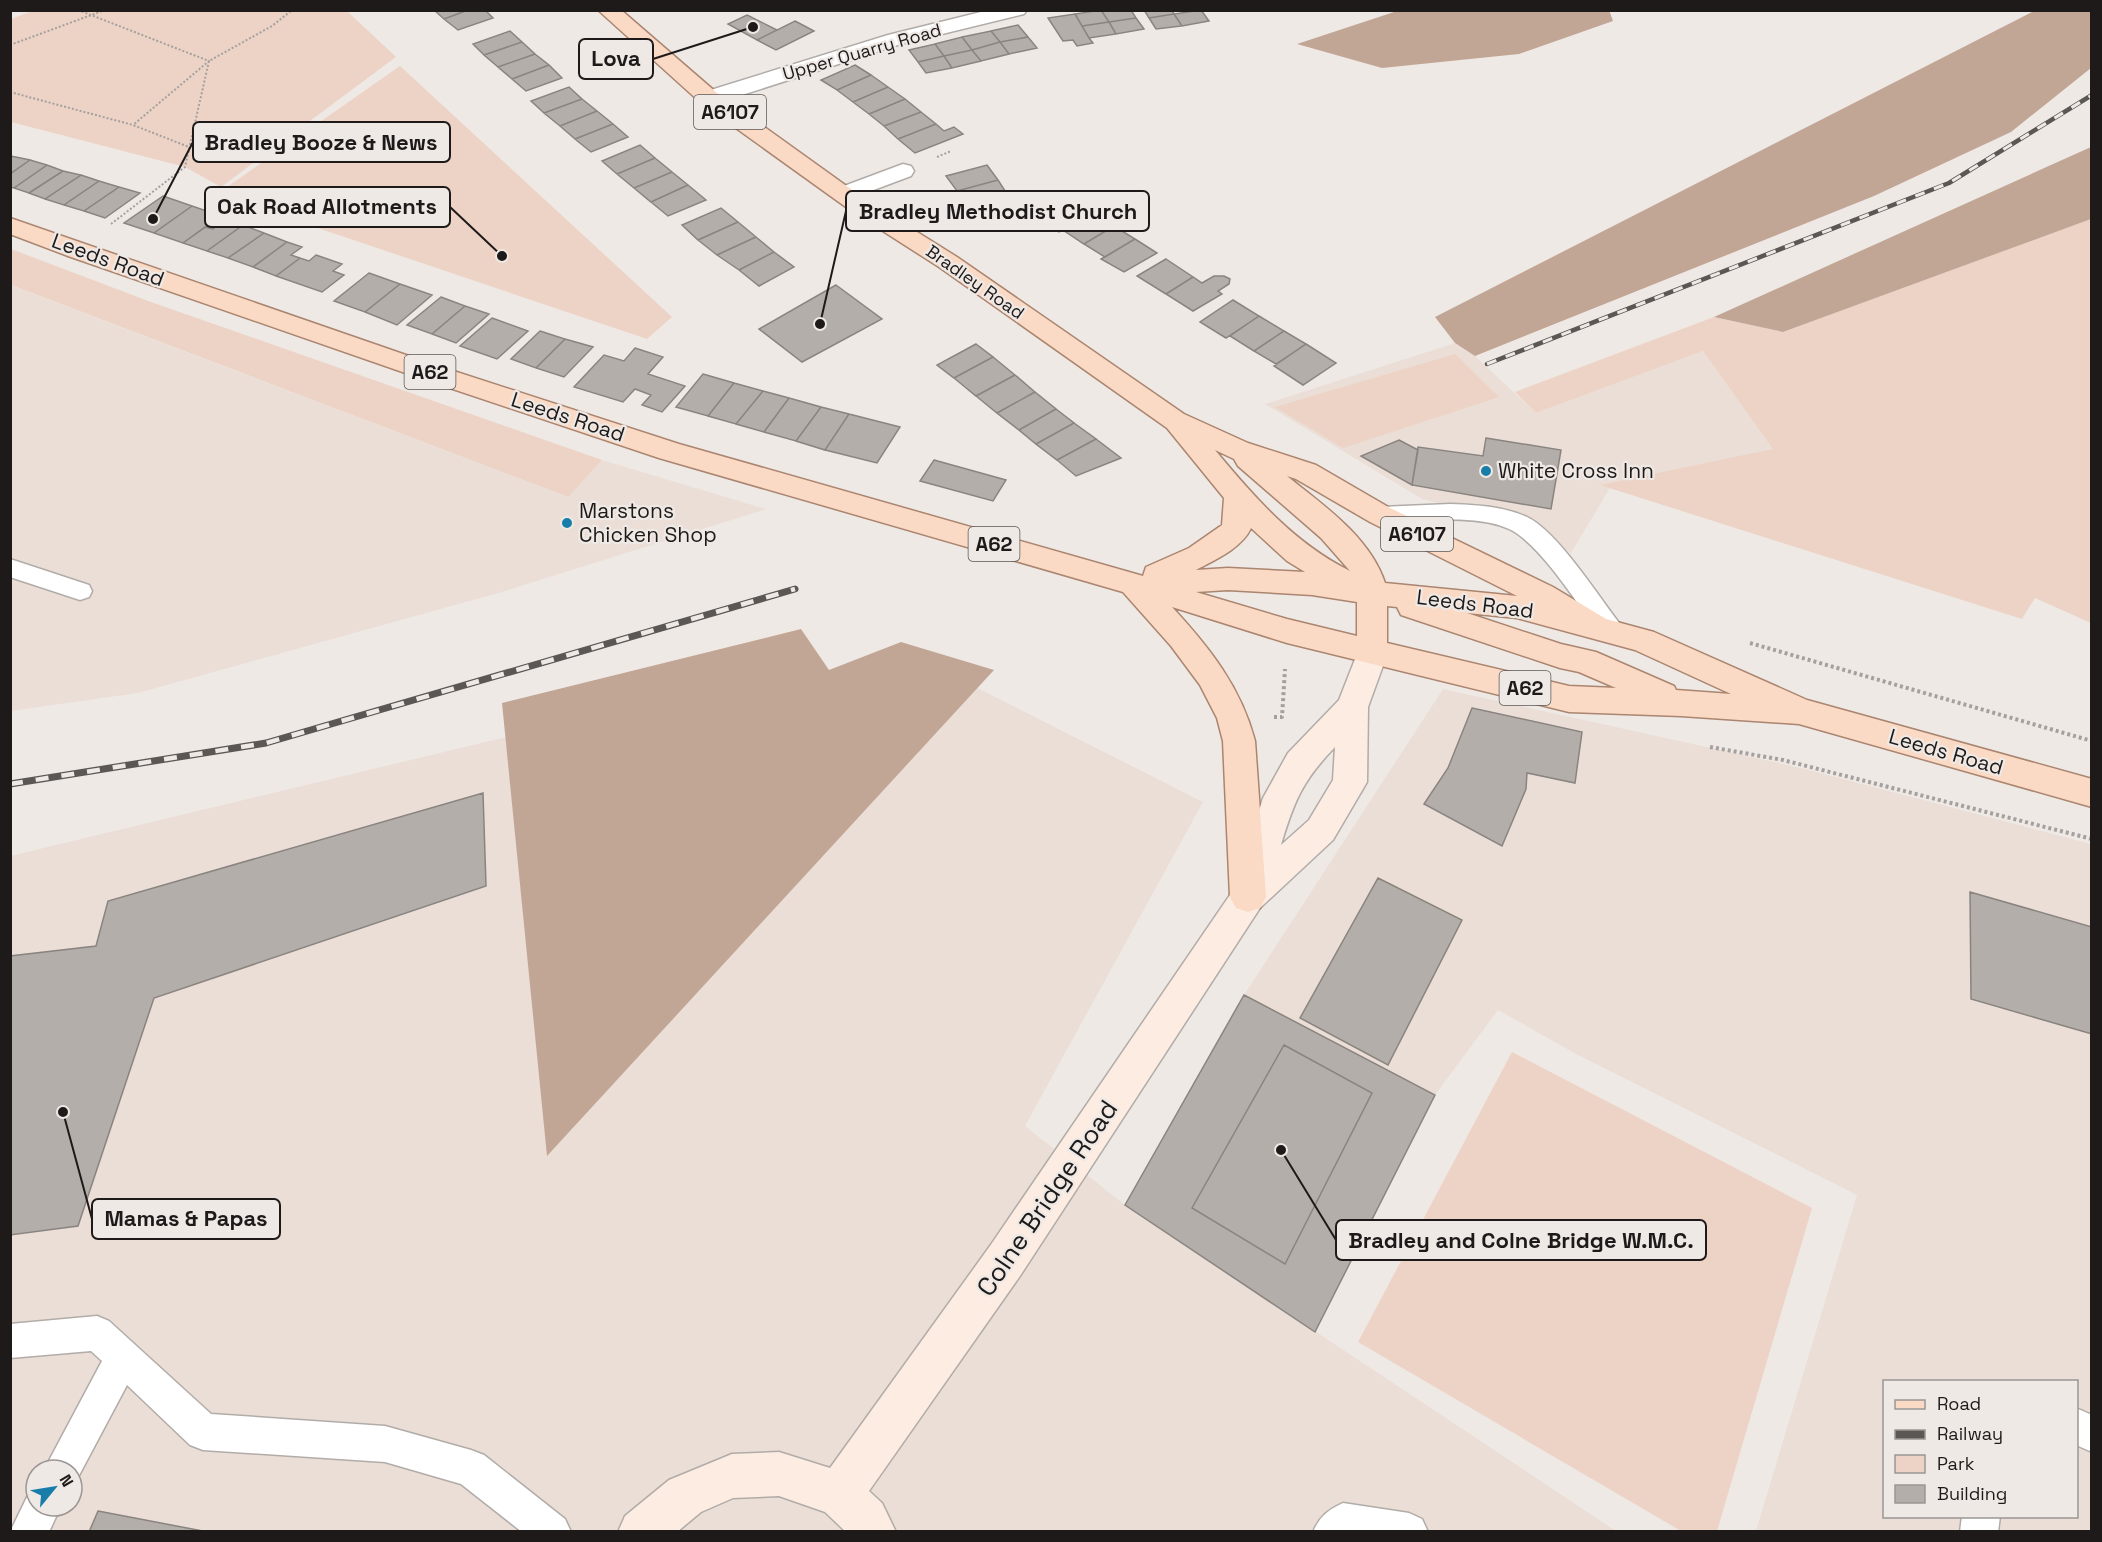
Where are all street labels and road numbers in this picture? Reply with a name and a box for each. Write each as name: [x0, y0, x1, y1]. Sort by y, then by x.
street label: Upper Quarry Road: [780, 18, 944, 85]
road number: A6107: [694, 95, 766, 129]
street label: Leeds Road: [48, 227, 168, 292]
street label: Bradley Road: [922, 239, 1029, 324]
road number: A62: [404, 355, 456, 389]
street label: Leeds Road: [508, 385, 628, 448]
road number: A6107: [1381, 517, 1453, 551]
road number: A62: [968, 527, 1020, 561]
street label: Leeds Road: [1415, 583, 1535, 624]
road number: A62: [1500, 671, 1550, 705]
street label: Leeds Road: [1886, 722, 2006, 781]
street label: Colne Bridge Road: [969, 1093, 1125, 1303]

